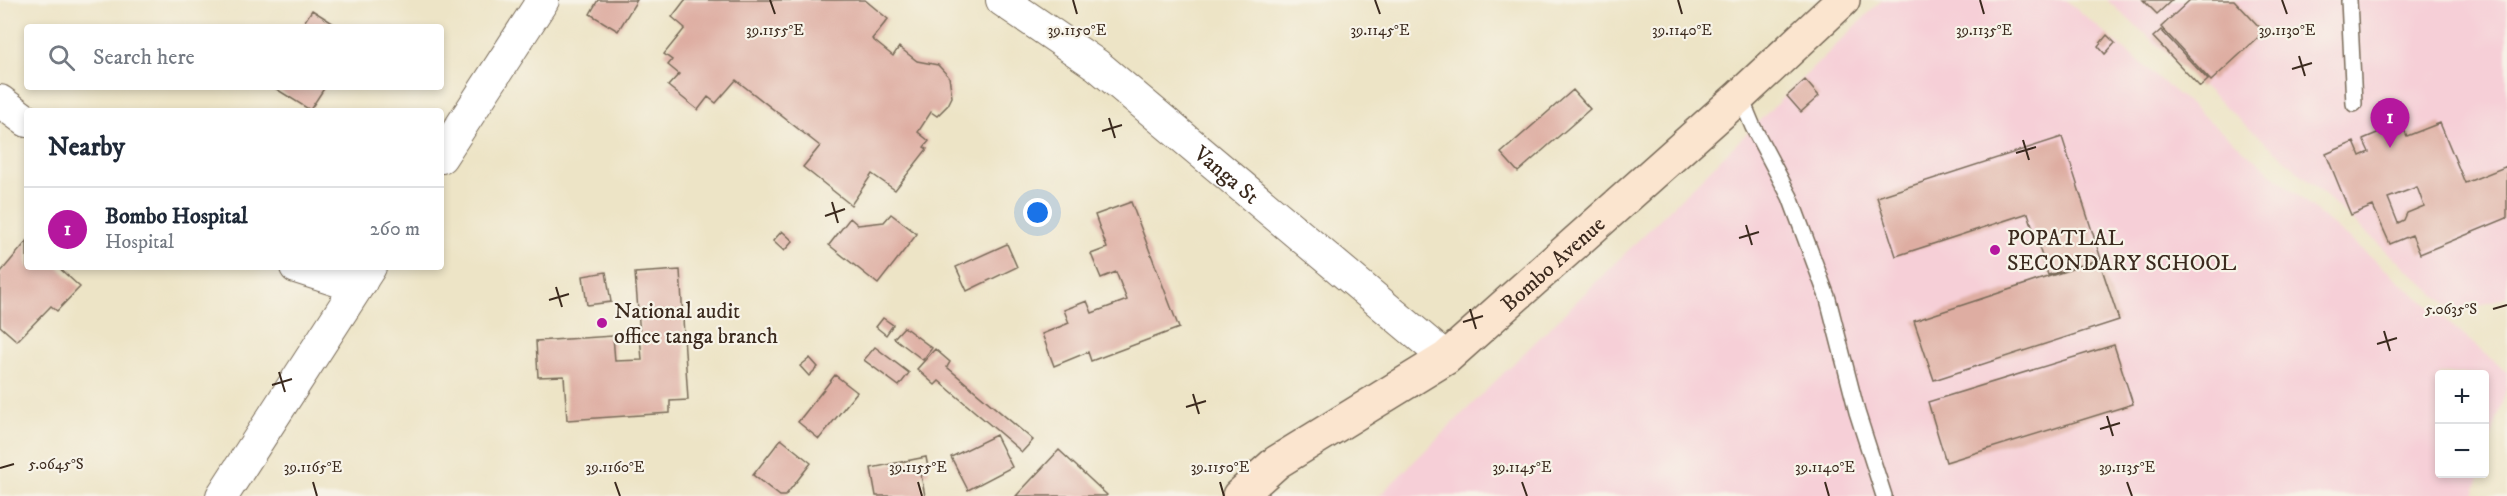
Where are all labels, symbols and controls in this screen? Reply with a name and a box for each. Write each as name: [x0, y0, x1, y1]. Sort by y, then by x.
text: 39.1155°E: [746, 21, 804, 40]
text: 39.1150°E: [1048, 21, 1107, 40]
text: 39.1145°E: [1350, 21, 1410, 40]
text: 39.1140°E: [1652, 21, 1712, 40]
text: 39.1135°E: [1956, 21, 2012, 40]
text: 39.1130°E: [2259, 21, 2316, 40]
search box: [24, 24, 444, 90]
icon: search: [45, 41, 78, 74]
text: Search here: [93, 44, 195, 71]
pin: 1: [2370, 98, 2410, 148]
text: Nearby: [48, 131, 125, 164]
street label: Vanga St: [1187, 140, 1264, 210]
your location: [1023, 198, 1052, 227]
text: Bombo Hospital: [105, 203, 248, 230]
street label: Bombo Avenue: [1496, 211, 1611, 318]
text: 1: [64, 217, 71, 242]
text: 260 m: [370, 217, 420, 242]
place label: POPATLAL SECONDARY SCHOOL: [2007, 225, 2237, 277]
text: Hospital: [105, 230, 174, 255]
marker: POPATLAL SECONDARY SCHOOL: [1988, 243, 2002, 257]
place label: National audit office tanga branch: [614, 298, 778, 350]
text: 5.0635°S: [2425, 300, 2477, 319]
marker: National audit office tanga branch: [595, 316, 609, 330]
map controls: [2435, 370, 2489, 478]
button: +: [2435, 370, 2489, 424]
button: −: [2435, 424, 2489, 478]
text: 5.0645°S: [28, 455, 84, 474]
text: 39.1165°E: [284, 458, 343, 477]
text: 39.1160°E: [586, 458, 645, 477]
text: 39.1155°E: [889, 458, 947, 477]
text: 39.1150°E: [1191, 458, 1250, 477]
text: 39.1145°E: [1492, 458, 1552, 477]
text: 39.1140°E: [1795, 458, 1855, 477]
text: 39.1135°E: [2099, 458, 2155, 477]

